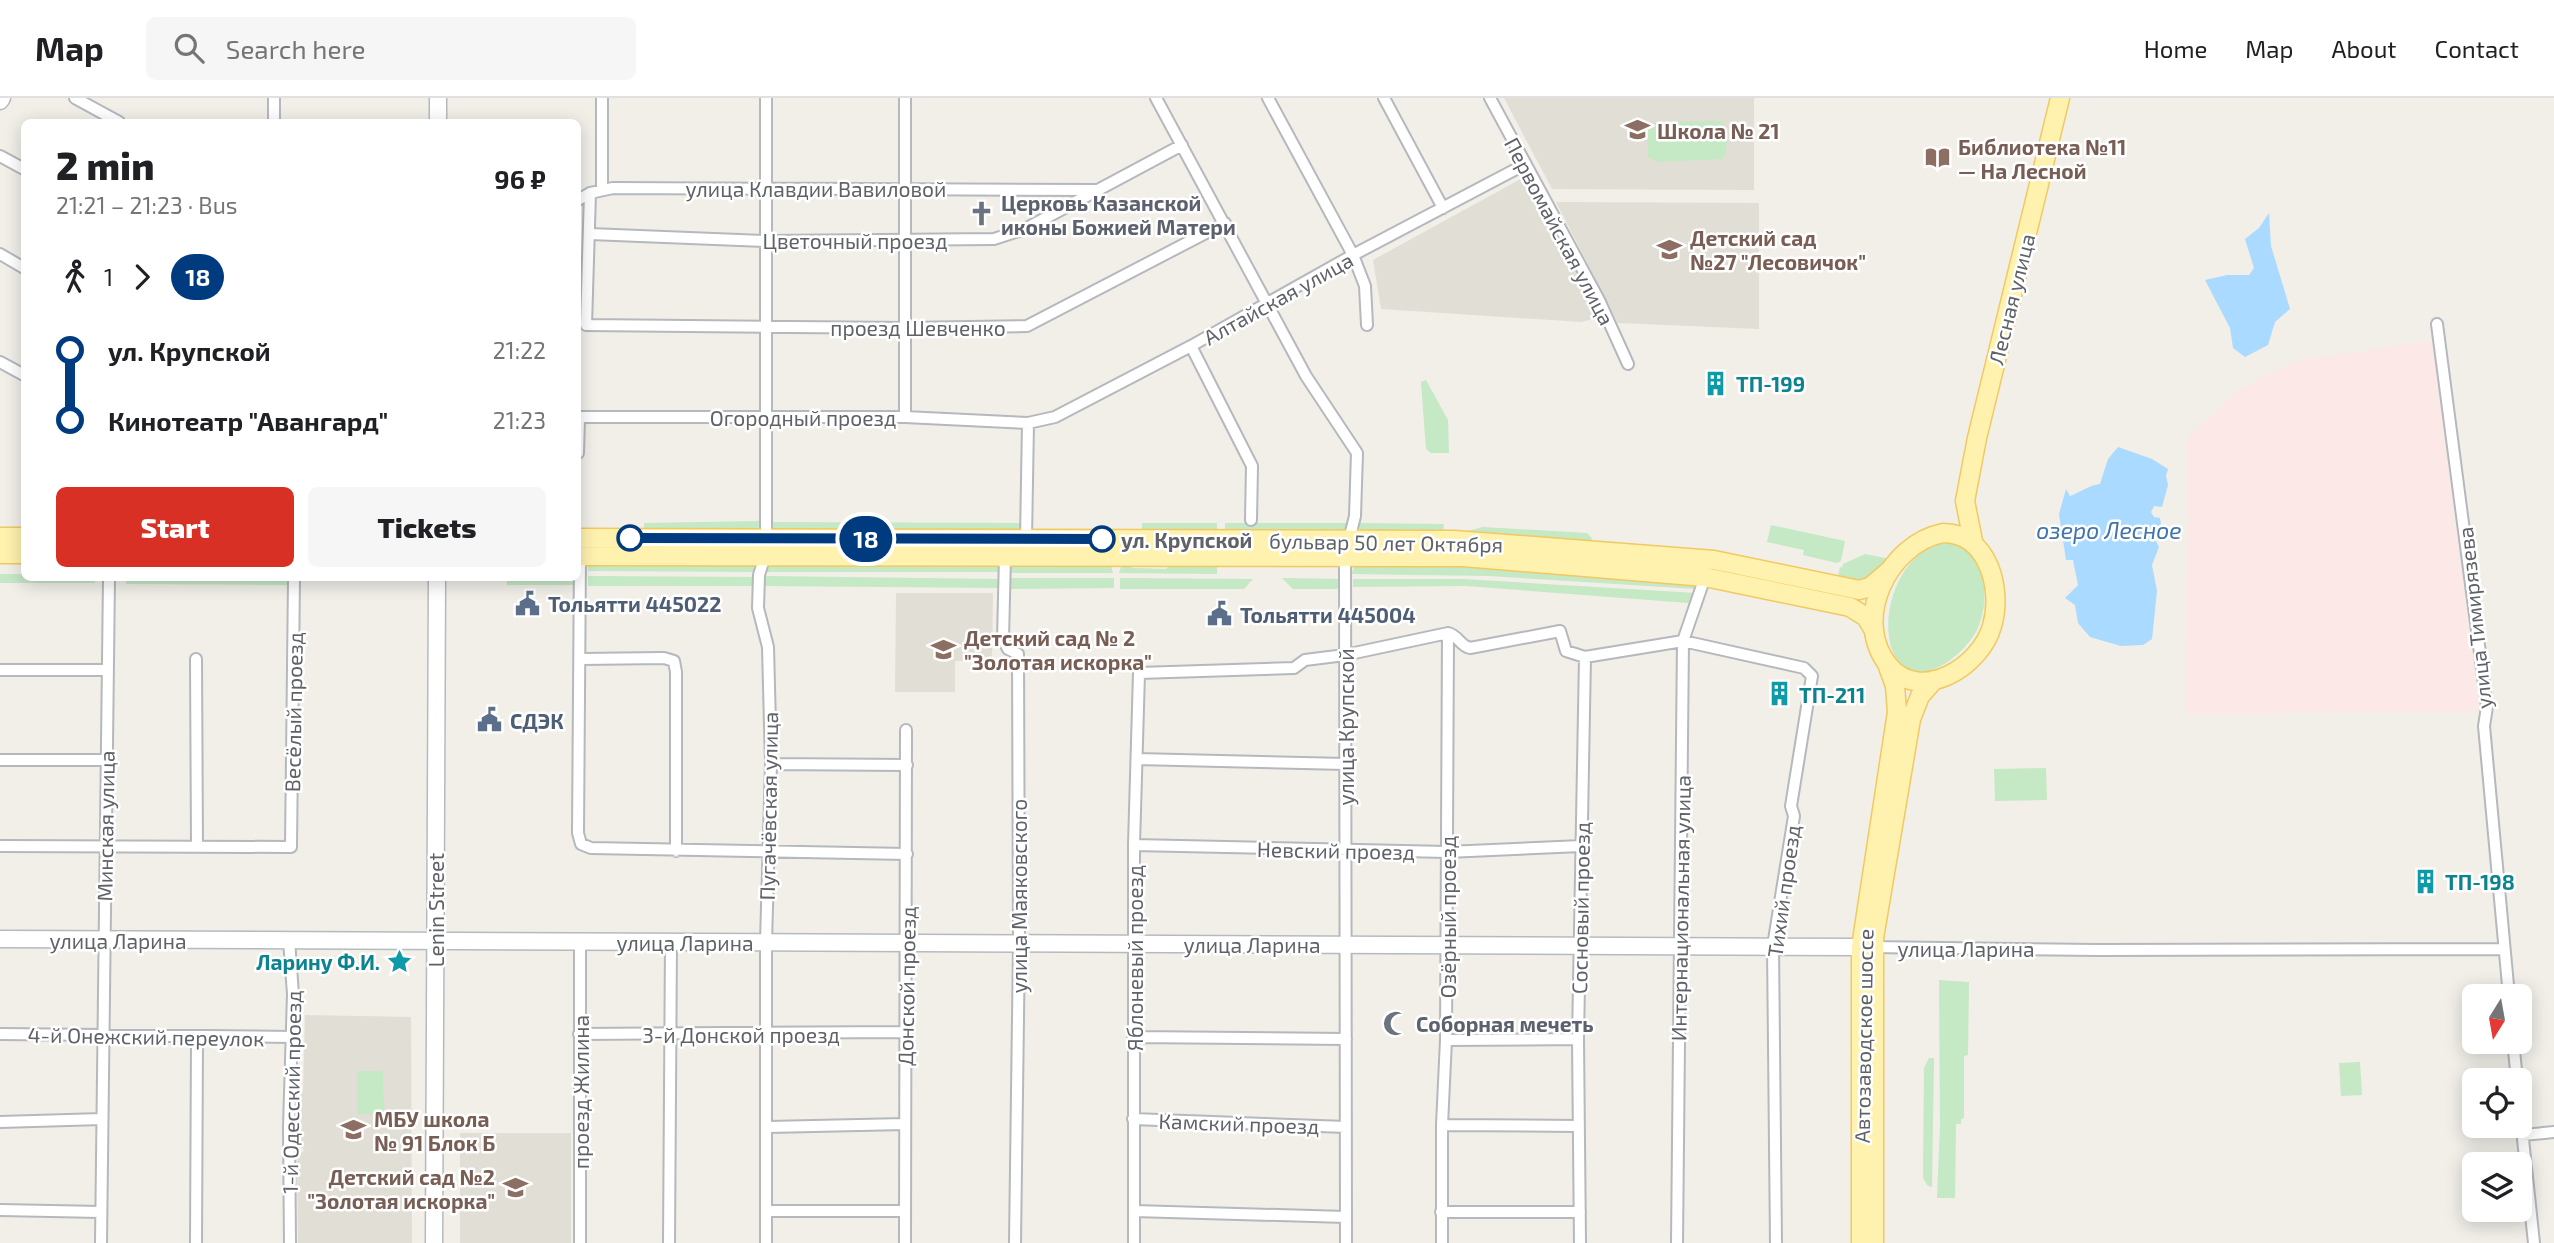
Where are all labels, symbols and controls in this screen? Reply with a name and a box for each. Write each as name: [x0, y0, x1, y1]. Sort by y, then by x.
search box: [146, 17, 636, 80]
text: Map: [35, 28, 104, 68]
icon: search: [170, 29, 208, 67]
text: Search here: [226, 33, 365, 64]
text: Home: [2144, 34, 2207, 63]
text: Map: [2245, 34, 2293, 63]
text: About: [2331, 34, 2397, 63]
text: Contact: [2435, 34, 2519, 63]
school or university icon: Школа № 21: [1623, 116, 1651, 144]
place label: Школа № 21: [1657, 118, 1780, 143]
street label: Первомайская улица: [1499, 133, 1620, 330]
place label: Библиотека №11 — На Лесной: [1958, 134, 2126, 183]
text: 2 min: [56, 142, 154, 188]
library icon: Библиотека №11 — На Лесной: [1924, 144, 1952, 172]
text: 96 ₽: [494, 163, 546, 194]
street label: улица Клавдии Вавиловой: [686, 176, 946, 202]
place label: Церковь Казанской иконы Божией Матери: [1001, 190, 1236, 239]
text: 21:21 – 21:23 · Bus: [56, 191, 237, 219]
church icon: Церковь Казанской иконы Божией Матери: [967, 200, 995, 228]
place label: Детский сад №27 "Лесовичок": [1690, 225, 1866, 274]
street label: Цветочный проезд: [763, 228, 948, 253]
street label: Лесная улица: [1983, 231, 2040, 367]
school or university icon: Детский сад №27 "Лесовичок": [1656, 235, 1684, 263]
street label: Алтайская улица: [1199, 247, 1358, 350]
icon: walk: [56, 258, 94, 296]
icon: forward: [123, 258, 161, 296]
text: 18: [185, 262, 210, 291]
text: 1: [104, 263, 113, 291]
street label: проезд Шевченко: [830, 315, 1006, 340]
text: ул. Крупской: [108, 335, 271, 366]
text: 21:22: [493, 336, 546, 364]
building icon: ТП-199: [1702, 369, 1730, 397]
place label: ТП-199: [1736, 371, 1805, 396]
text: Кинотеатр "Авангард": [108, 405, 388, 436]
street label: Огородный проезд: [710, 405, 896, 430]
text: 21:23: [493, 406, 546, 434]
button: Start: [56, 487, 294, 567]
button: Tickets: [308, 487, 546, 567]
line badge: 18: [834, 516, 898, 562]
water label: озеро Лесное: [2036, 516, 2182, 544]
text: 18: [853, 524, 879, 553]
unlabelled marker: [617, 525, 643, 551]
marker: ул. Крупской: [1089, 526, 1115, 552]
street label: улица Тимирязева: [2452, 526, 2497, 710]
place label: ул. Крупской: [1121, 527, 1252, 552]
street label: бульвар 50 лет Октября: [1269, 527, 1503, 558]
public building icon: Тольятти 445022: [514, 589, 542, 617]
place label: Тольятти 445022: [548, 591, 721, 616]
public building icon: Тольятти 445004: [1206, 600, 1234, 628]
place label: Тольятти 445004: [1240, 602, 1416, 627]
place label: Детский сад № 2 "Золотая искорка": [964, 625, 1152, 674]
street label: Весёлый проезд: [279, 632, 307, 792]
school or university icon: Детский сад № 2 "Золотая искорка": [930, 635, 958, 663]
street label: улица Крупской: [1333, 648, 1359, 806]
building icon: ТП-211: [1765, 680, 1793, 708]
place label: ТП-211: [1799, 682, 1865, 707]
public building icon: СДЭК: [476, 706, 504, 734]
place label: СДЭК: [510, 708, 564, 733]
street label: Пугачёвская улица: [754, 712, 783, 901]
street label: Минская улица: [91, 750, 120, 902]
street label: Интернациональная улица: [1665, 775, 1696, 1041]
street label: улица Маяковского: [1006, 799, 1032, 993]
street label: Сосновый проезд: [1566, 822, 1594, 994]
street label: Тихий проезд: [1761, 823, 1805, 959]
street label: Невский проезд: [1257, 836, 1415, 864]
street label: Озёрный проезд: [1435, 836, 1460, 998]
street label: Lenin Street: [423, 853, 448, 967]
street label: Яблоневый проезд: [1122, 865, 1147, 1051]
building icon: ТП-198: [2411, 867, 2439, 895]
place label: ТП-198: [2445, 869, 2515, 894]
street label: Донской проезд: [892, 906, 920, 1066]
street label: улица Ларина: [50, 928, 186, 954]
street label: Автозаводское шоссе: [1849, 929, 1877, 1143]
street label: улица Ларина: [617, 930, 753, 956]
street label: улица Ларина: [1184, 932, 1320, 958]
street label: улица Ларина: [1898, 936, 2034, 962]
place icon: Ларину Ф.И.: [386, 947, 414, 975]
place label: Ларину Ф.И.: [256, 949, 380, 974]
north arrow: [2462, 984, 2532, 1054]
map controls: [2462, 984, 2532, 1222]
street label: 1-й Одесский проезд: [277, 990, 305, 1194]
mosque icon: Cоборная мечеть: [1382, 1009, 1410, 1037]
place label: Cоборная мечеть: [1416, 1011, 1594, 1036]
street label: проезд Жилина: [568, 1015, 593, 1169]
street label: 4-й Онежский переулок: [27, 1021, 265, 1052]
street label: 3-й Донской проезд: [642, 1022, 840, 1047]
button: locate: [2462, 1068, 2532, 1138]
place label: МБУ школа № 91 Блок Б: [374, 1106, 495, 1155]
street label: Камский проезд: [1158, 1108, 1320, 1138]
school or university icon: МБУ школа № 91 Блок Б: [340, 1116, 368, 1144]
button: layers: [2462, 1152, 2532, 1222]
place label: Детский сад №2 "Золотая искорка": [307, 1164, 495, 1213]
school or university icon: Детский сад №2 "Золотая искорка": [501, 1174, 529, 1202]

